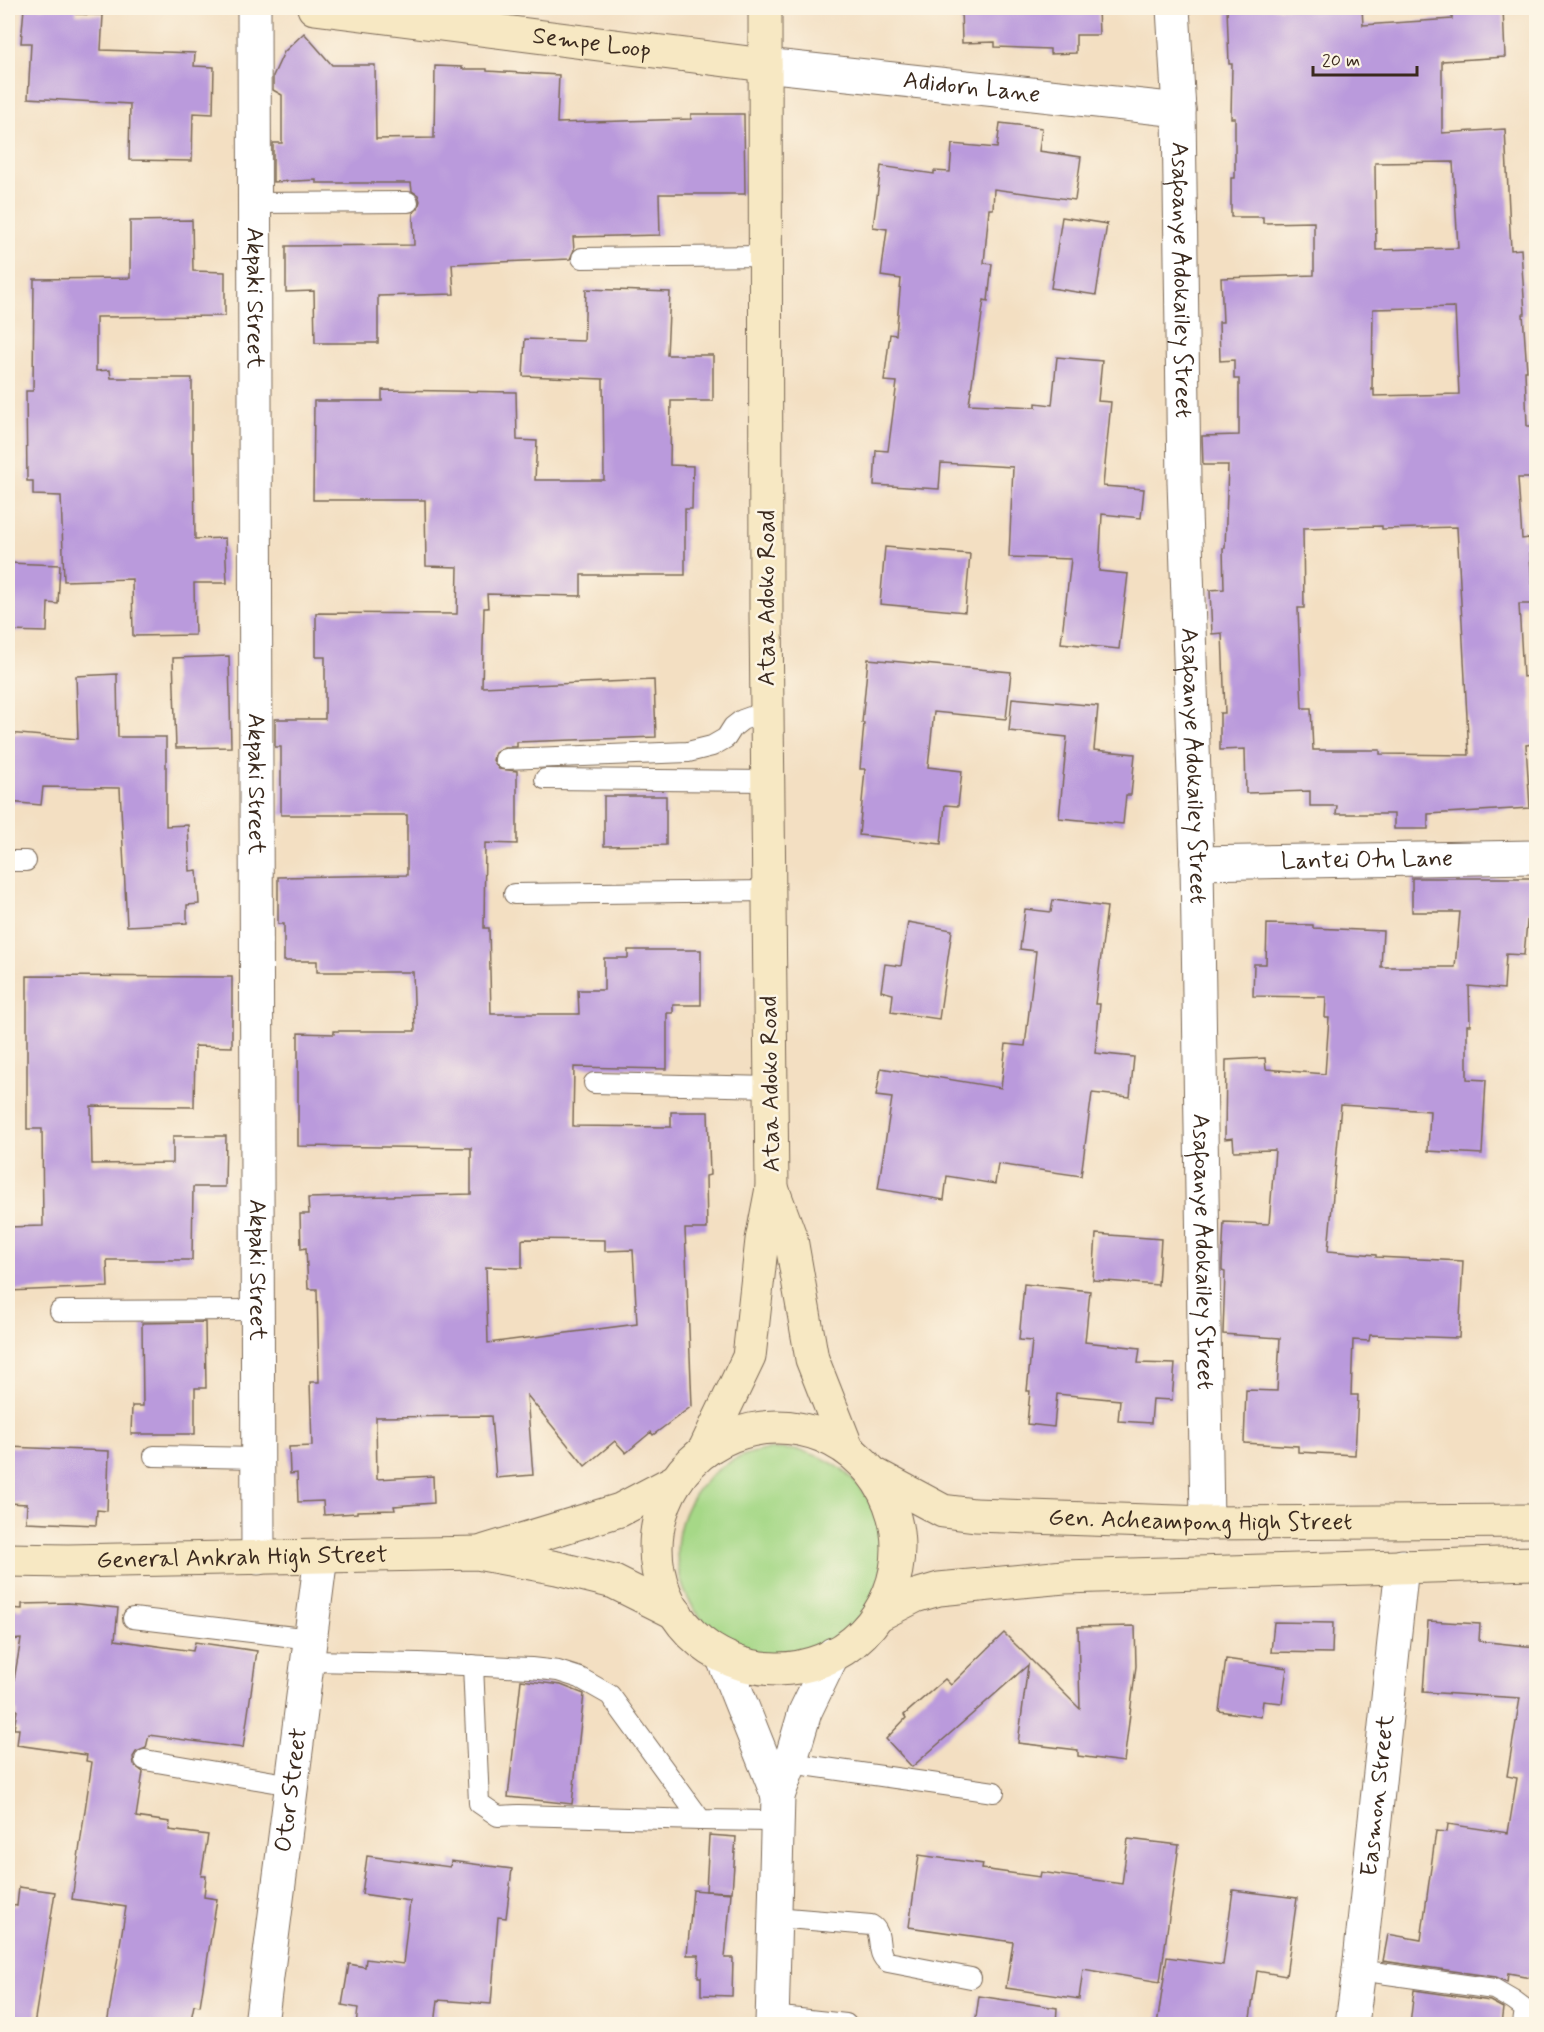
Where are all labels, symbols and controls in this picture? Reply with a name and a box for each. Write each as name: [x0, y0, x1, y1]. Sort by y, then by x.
street label: Sempe Loop: [531, 20, 653, 66]
scale bar: [1313, 39, 1416, 77]
text: 20 m: [1322, 49, 1360, 73]
street label: Adidorn Lane: [902, 65, 1042, 110]
street label: Asafoanye Adokailey Street: [1162, 141, 1199, 418]
street label: Akpaki Street: [239, 227, 270, 369]
street label: Ataa Adoko Road: [752, 510, 783, 686]
street label: Asafoanye Adokailey Street: [1173, 627, 1213, 904]
street label: Akpaki Street: [240, 713, 272, 855]
street label: Lantei Otu Lane: [1281, 843, 1453, 877]
street label: Ataa Adoko Road: [754, 995, 788, 1173]
street label: Asafoanye Adokailey Street: [1184, 1113, 1220, 1390]
street label: Akpaki Street: [242, 1199, 273, 1341]
street label: Gen. Acheampong High Street: [1048, 1502, 1353, 1540]
street label: General Ankrah High Street: [96, 1539, 388, 1576]
street label: Easmon Street: [1354, 1713, 1402, 1878]
street label: Otor Street: [268, 1726, 314, 1854]

